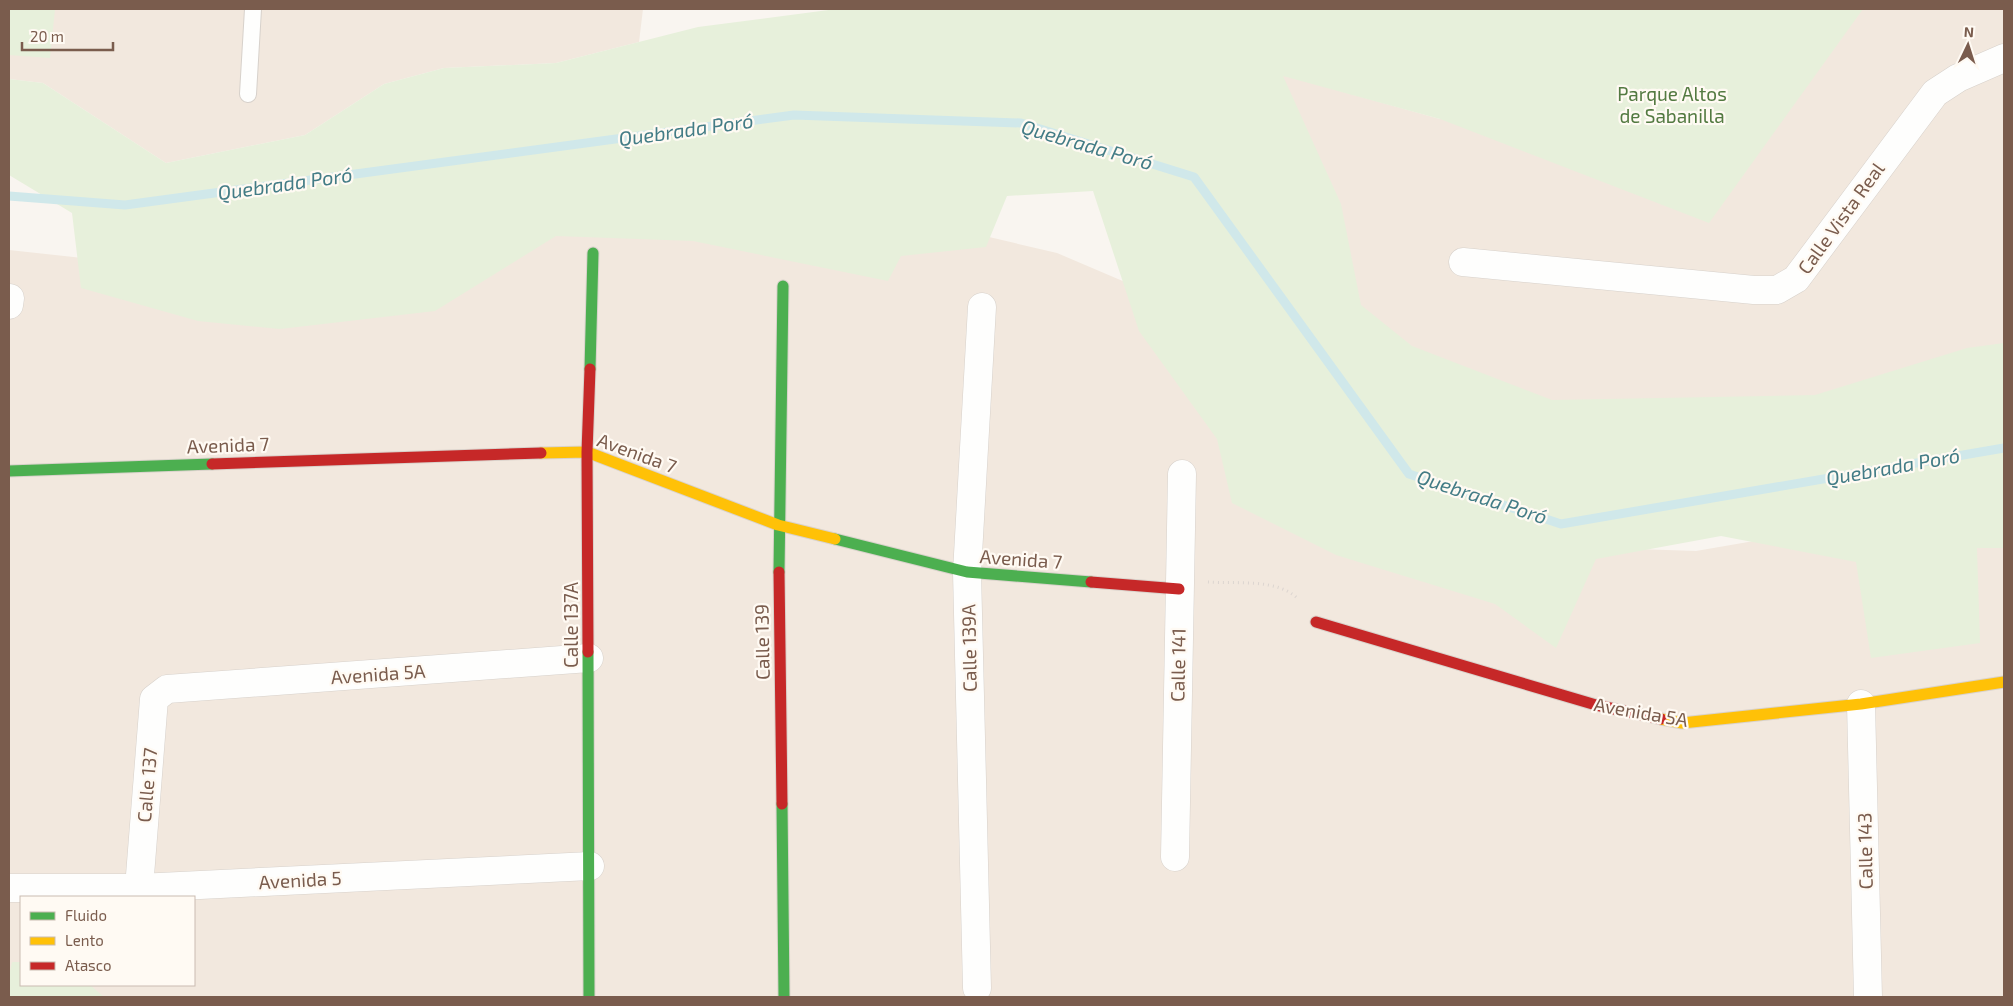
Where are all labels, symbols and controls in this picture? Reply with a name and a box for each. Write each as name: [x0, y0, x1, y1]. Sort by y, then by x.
scale bar: [22, 20, 114, 52]
north arrow: [1943, 20, 1993, 70]
text: N: [1963, 23, 1975, 40]
text: 20 m: [30, 27, 64, 45]
park label: Parque Altos de Sabanilla: [1617, 82, 1727, 127]
water label: Quebrada Poró: [617, 108, 755, 150]
water label: Quebrada Poró: [1019, 114, 1156, 174]
street label: Calle Vista Real: [1792, 157, 1889, 278]
water label: Quebrada Poró: [216, 162, 354, 204]
street label: Avenida 7: [594, 428, 680, 478]
street label: Avenida 7: [186, 432, 270, 457]
water label: Quebrada Poró: [1824, 442, 1962, 490]
water label: Quebrada Poró: [1414, 464, 1550, 528]
street label: Avenida 7: [979, 544, 1063, 573]
street label: Calle 137A: [559, 582, 582, 668]
street label: Calle 139: [749, 604, 774, 680]
street label: Calle 139A: [956, 604, 981, 692]
street label: Calle 141: [1165, 628, 1190, 702]
street label: Avenida 5A: [330, 659, 426, 688]
street label: Avenida 5A: [1592, 692, 1690, 731]
street label: Calle 137: [132, 746, 161, 823]
street label: Calle 143: [1852, 812, 1877, 890]
street label: Avenida 5: [258, 866, 342, 893]
legend: [20, 896, 195, 986]
text: Fluido: [65, 906, 107, 924]
text: Lento: [65, 931, 104, 949]
text: Atasco: [65, 956, 111, 974]

